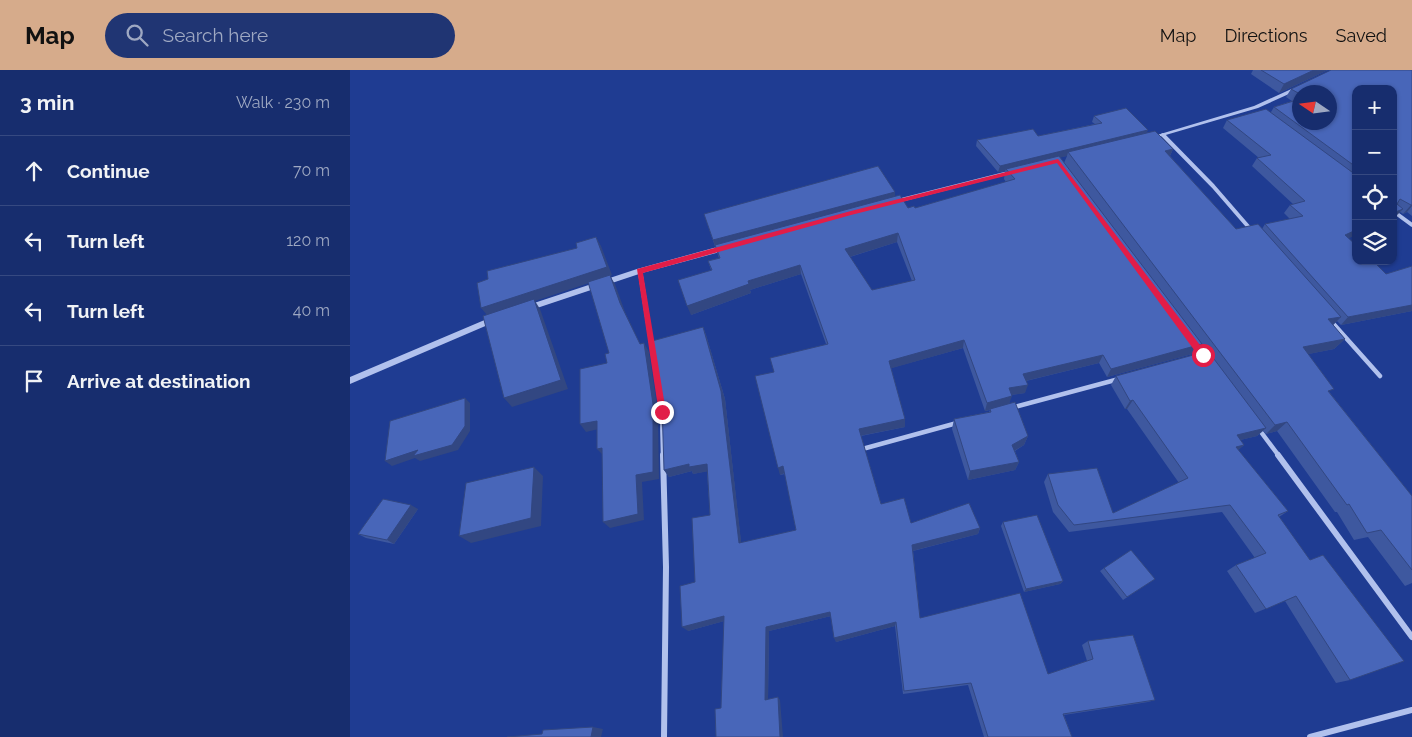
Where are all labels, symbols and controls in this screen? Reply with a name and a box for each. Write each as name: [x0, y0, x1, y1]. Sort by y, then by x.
search box: [105, 13, 455, 58]
text: Map: [25, 21, 75, 50]
icon: search: [123, 21, 151, 49]
text: Search here: [163, 24, 268, 46]
text: Map: [1160, 25, 1196, 46]
text: Directions: [1224, 25, 1308, 46]
text: Saved: [1336, 25, 1387, 46]
north arrow: [1292, 85, 1337, 130]
map controls: [1352, 85, 1397, 265]
button: +: [1352, 85, 1397, 130]
text: 3 min: [20, 90, 74, 115]
text: Walk · 230 m: [236, 93, 330, 112]
button: −: [1352, 130, 1397, 175]
icon: ahead: [20, 157, 48, 185]
text: Continue: [67, 160, 150, 182]
text: 70 m: [293, 161, 330, 180]
button: locate: [1352, 175, 1397, 220]
button: layers: [1352, 220, 1397, 265]
icon: left: [20, 227, 48, 255]
text: Turn left: [67, 230, 144, 252]
text: 120 m: [286, 231, 330, 250]
icon: left: [20, 297, 48, 325]
text: Turn left: [67, 300, 144, 322]
text: 40 m: [293, 301, 330, 320]
route start: [1192, 344, 1215, 367]
icon: arrive: [20, 367, 48, 395]
text: Arrive at destination: [67, 370, 251, 392]
route end: [651, 401, 674, 424]

